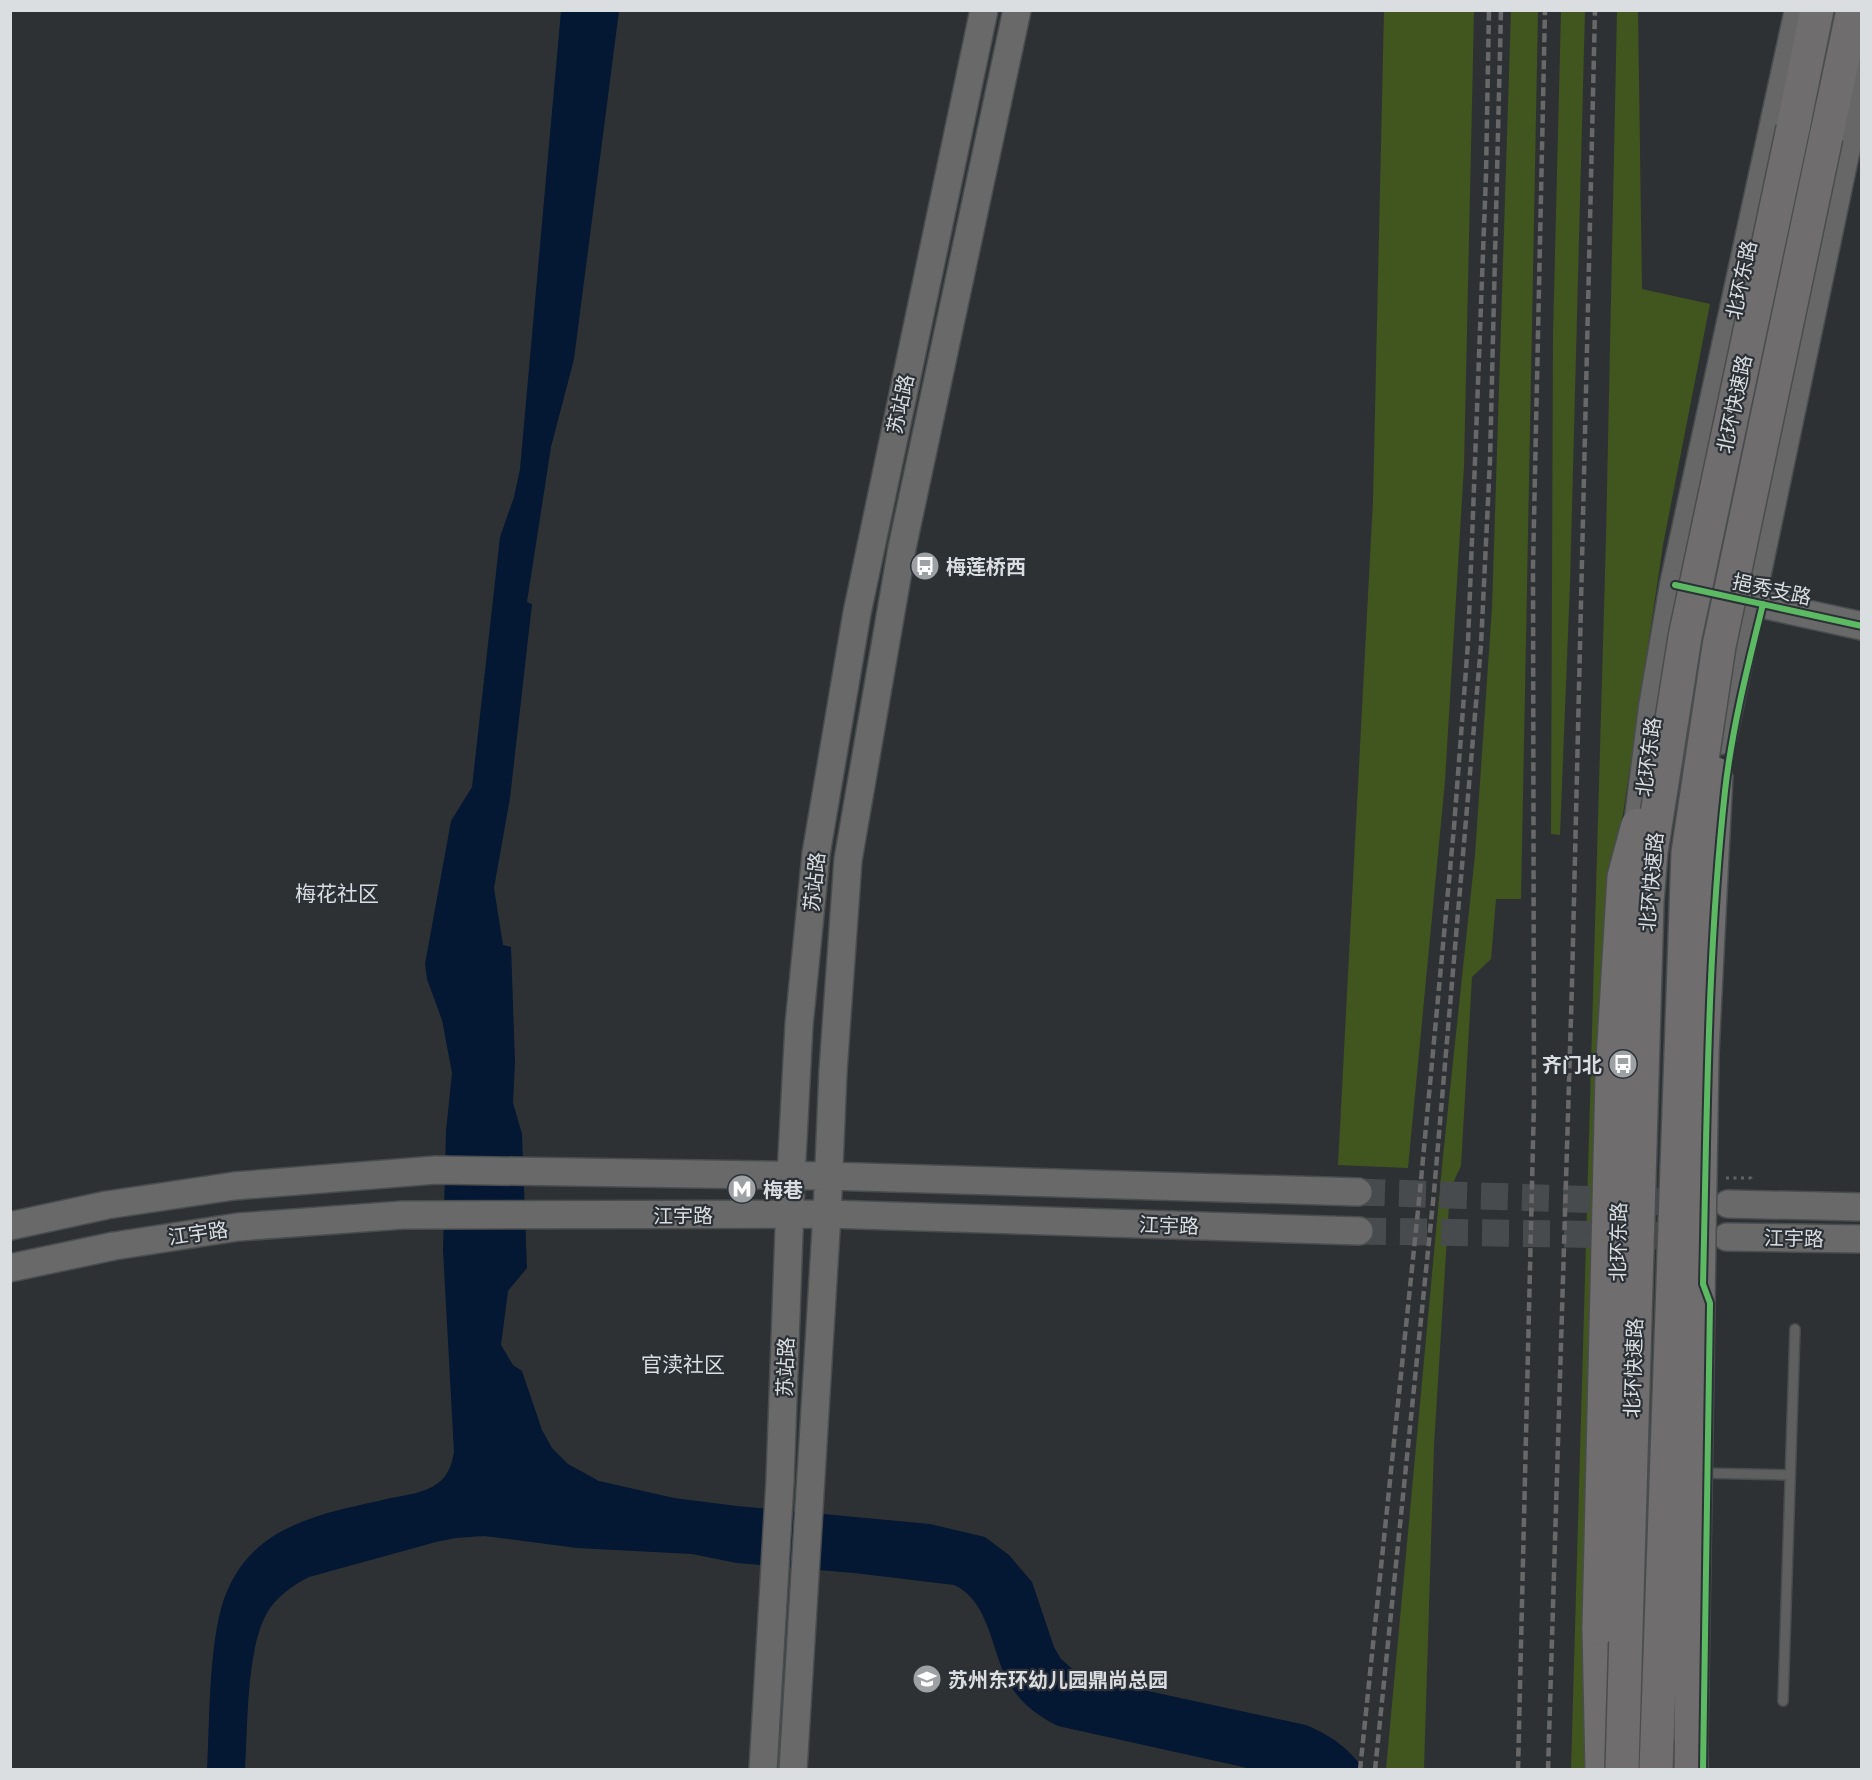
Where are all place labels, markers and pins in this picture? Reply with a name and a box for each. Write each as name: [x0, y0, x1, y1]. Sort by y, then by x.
bus stop icon: 梅莲桥西: [909, 550, 941, 582]
place label: 梅莲桥西: [946, 555, 1026, 578]
bus stop icon: 齐门北: [1607, 1048, 1639, 1080]
place label: 齐门北: [1542, 1053, 1602, 1076]
metro station icon: 梅巷: [726, 1173, 758, 1205]
place label: 梅巷: [763, 1178, 803, 1201]
school or university icon: 苏州东环幼儿园鼎尚总园: [911, 1663, 943, 1695]
place label: 苏州东环幼儿园鼎尚总园: [948, 1668, 1168, 1691]

